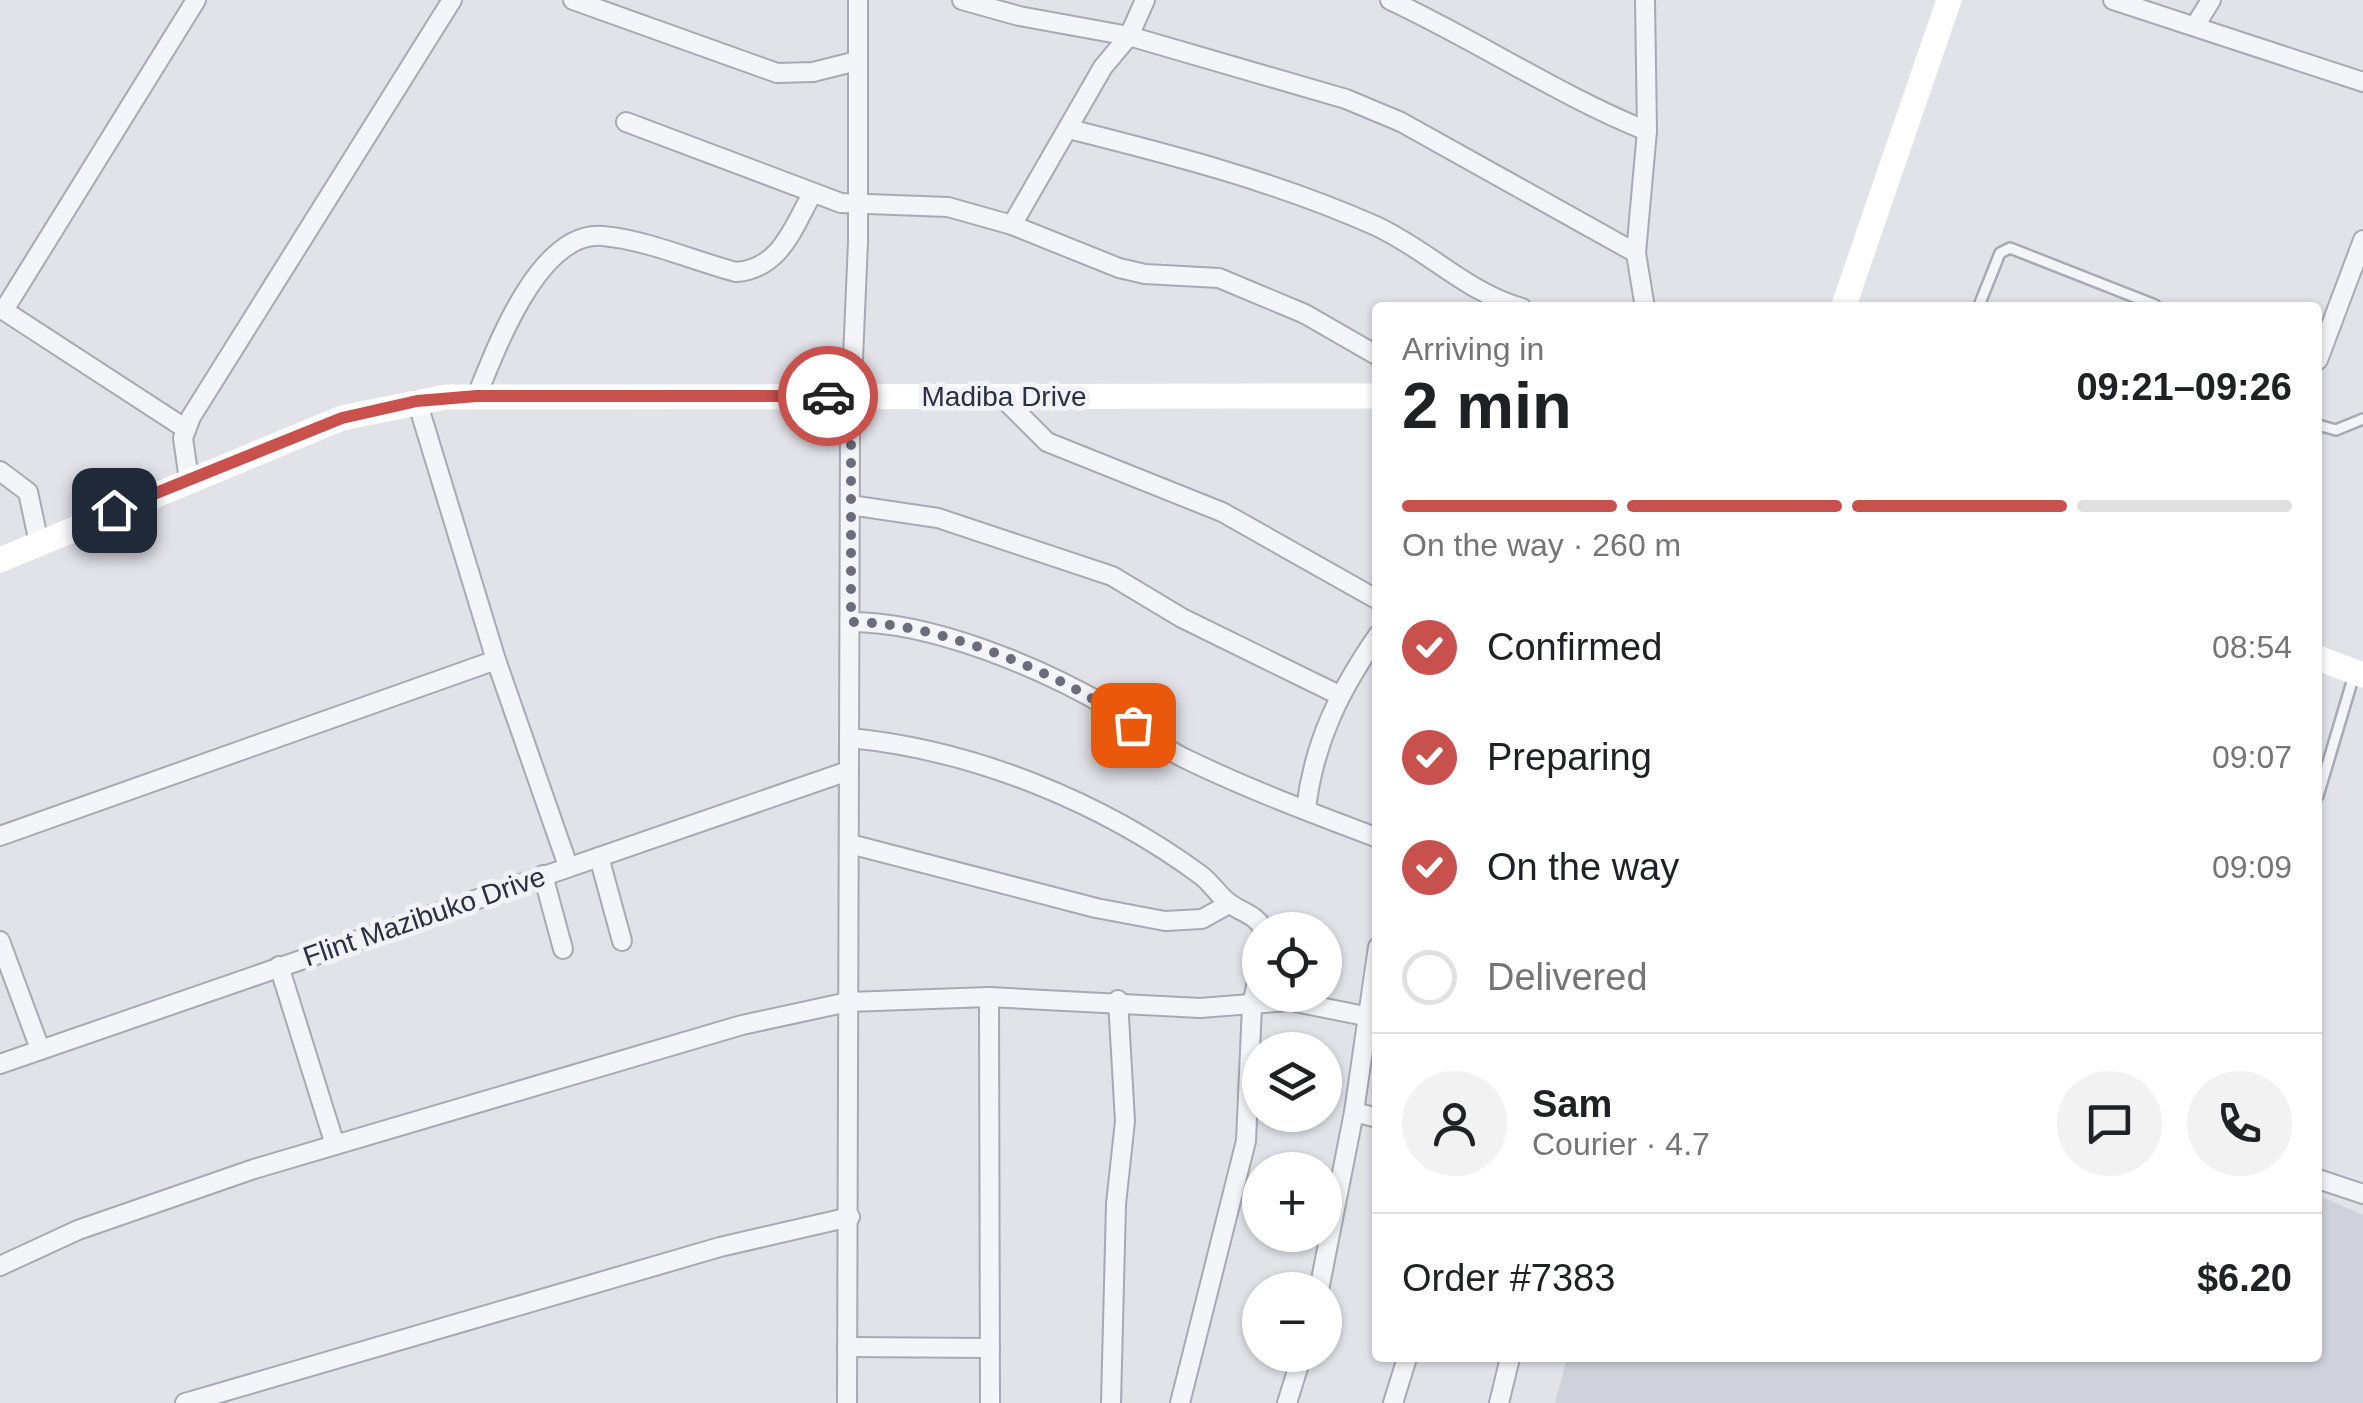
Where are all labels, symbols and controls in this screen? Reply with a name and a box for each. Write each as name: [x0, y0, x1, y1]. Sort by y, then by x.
text: Arriving in: [1402, 331, 1544, 367]
courier: [778, 346, 878, 446]
text: 09:21–09:26: [2076, 366, 2292, 408]
icon: car: [801, 369, 856, 424]
text: 2 min: [1402, 369, 1572, 442]
street label: Madiba Drive: [922, 381, 1086, 412]
pin: [72, 468, 157, 553]
icon: home: [87, 483, 142, 538]
text: On the way · 260 m: [1402, 527, 1681, 563]
icon: check: [1402, 620, 1457, 675]
text: Confirmed: [1487, 626, 1662, 668]
text: 08:54: [2212, 629, 2292, 665]
pin: [1091, 683, 1176, 768]
icon: bag: [1106, 698, 1161, 753]
icon: check: [1402, 730, 1457, 785]
text: Preparing: [1487, 736, 1652, 778]
text: 09:07: [2212, 739, 2292, 775]
icon: check: [1402, 840, 1457, 895]
text: On the way: [1487, 846, 1679, 888]
text: 09:09: [2212, 849, 2292, 885]
street label: Flint Mazibuko Drive: [299, 861, 549, 972]
map controls: [1242, 912, 1342, 1372]
button: locate: [1242, 912, 1342, 1012]
text: Delivered: [1487, 956, 1648, 998]
button: layers: [1242, 1032, 1342, 1132]
button: person: [1402, 1071, 1507, 1176]
button: chat: [2057, 1071, 2162, 1176]
button: phone: [2187, 1071, 2292, 1176]
text: Sam: [1532, 1083, 1612, 1125]
text: Courier · 4.7: [1532, 1126, 1710, 1162]
button: +: [1242, 1152, 1342, 1252]
text: Order #7383: [1402, 1257, 1615, 1299]
text: $6.20: [2197, 1257, 2292, 1299]
button: −: [1242, 1272, 1342, 1372]

